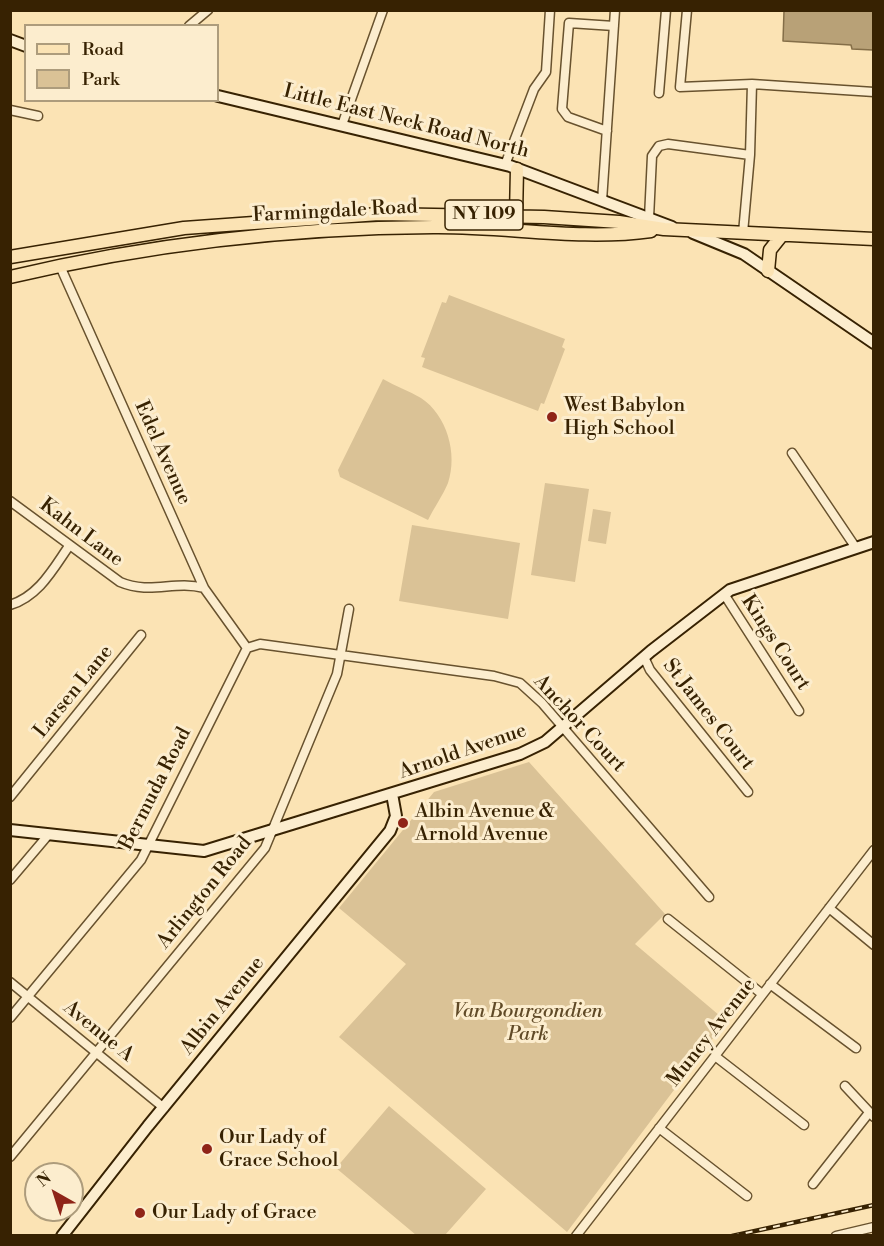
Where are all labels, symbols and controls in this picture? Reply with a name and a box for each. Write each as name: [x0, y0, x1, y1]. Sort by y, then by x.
legend: [24, 24, 219, 102]
text: Road: [82, 38, 124, 61]
text: Park: [82, 68, 119, 91]
street label: Little East Neck Road North: [281, 80, 531, 164]
street label: Farmingdale Road: [252, 196, 418, 228]
road number: NY 109: [445, 200, 523, 230]
place label: West Babylon High School: [564, 394, 685, 441]
street label: Edel Avenue: [128, 397, 196, 509]
marker: West Babylon High School: [545, 410, 559, 424]
street label: Kahn Lane: [34, 494, 128, 572]
street label: Kings Court: [735, 591, 815, 695]
street label: Larsen Lane: [29, 641, 119, 743]
street label: St James Court: [657, 655, 759, 775]
street label: Anchor Court: [528, 670, 630, 778]
street label: Arnold Avenue: [396, 719, 530, 785]
street label: Bermuda Road: [115, 724, 197, 854]
place label: Albin Avenue & Arnold Avenue: [415, 800, 555, 847]
marker: Albin Avenue & Arnold Avenue: [396, 816, 410, 830]
street label: Arlington Road: [152, 832, 258, 954]
street label: Albin Avenue: [176, 952, 270, 1060]
street label: Muncy Avenue: [662, 974, 762, 1092]
street label: Avenue A: [58, 996, 138, 1068]
park label: Van Bourgondien Park: [453, 1000, 603, 1047]
place label: Our Lady of Grace School: [219, 1126, 338, 1173]
marker: Our Lady of Grace School: [200, 1142, 214, 1156]
north arrow: [24, 1162, 84, 1222]
text: N: [33, 1168, 55, 1191]
place label: Our Lady of Grace: [152, 1201, 316, 1225]
marker: Our Lady of Grace: [133, 1206, 147, 1220]

